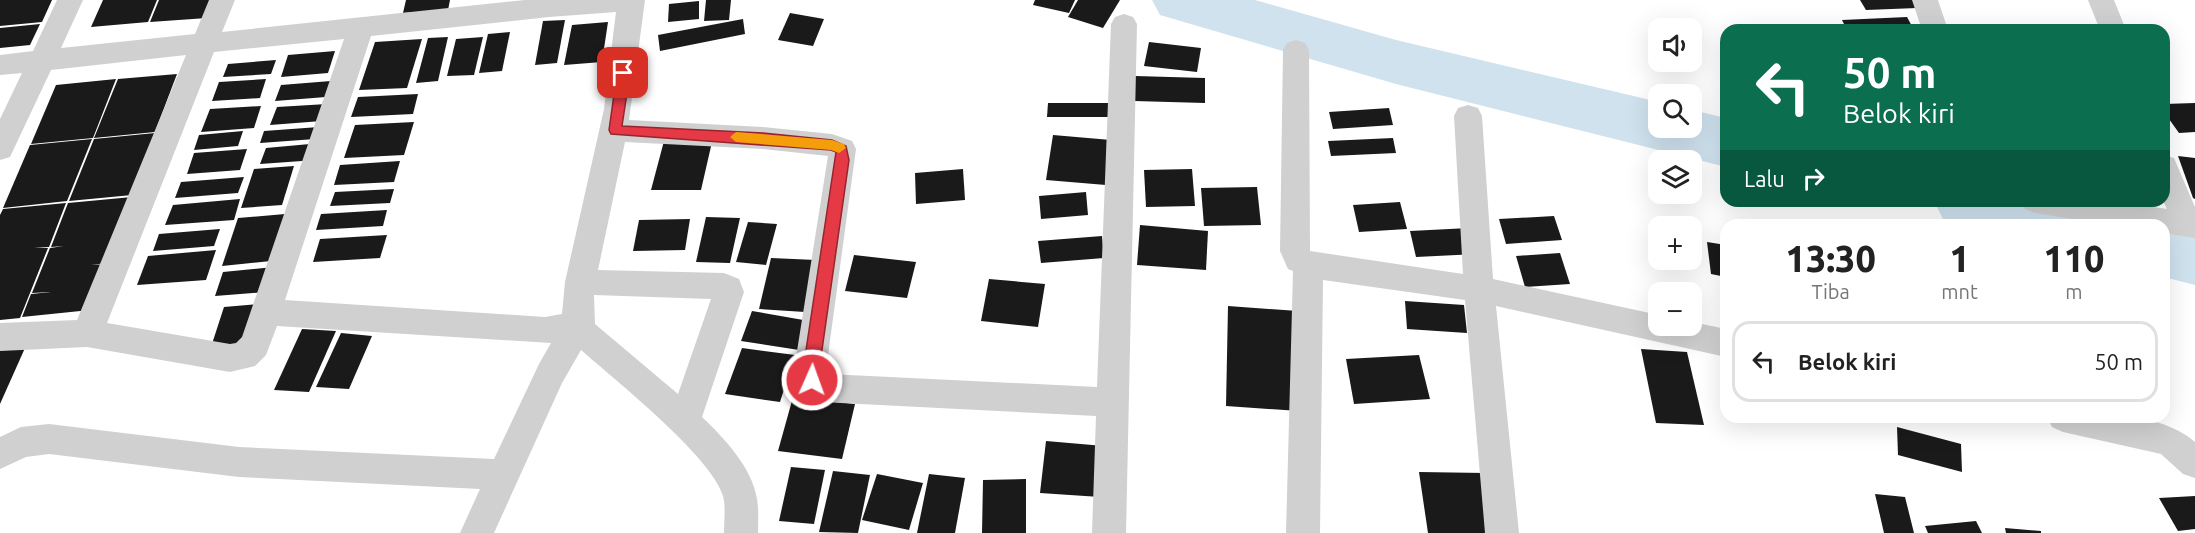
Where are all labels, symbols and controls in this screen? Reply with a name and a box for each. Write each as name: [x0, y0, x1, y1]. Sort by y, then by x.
map controls: [1648, 18, 1702, 336]
button: sound: [1648, 18, 1702, 72]
pin: [597, 47, 648, 98]
icon: left: [1744, 48, 1822, 126]
text: 50 m: [1843, 49, 1937, 96]
icon: arrive: [606, 56, 639, 89]
button: search: [1648, 84, 1702, 138]
text: Belok kiri: [1843, 98, 1955, 128]
button: layers: [1648, 150, 1702, 204]
icon: right: [1797, 162, 1830, 195]
text: Lalu: [1744, 166, 1785, 191]
button: +: [1648, 216, 1702, 270]
text: 13:30: [1786, 238, 1876, 279]
text: 1: [1949, 238, 1970, 279]
text: 110: [2043, 238, 2104, 279]
text: Tiba: [1811, 280, 1850, 303]
text: mnt: [1941, 280, 1978, 303]
text: m: [2065, 280, 2083, 303]
button: −: [1648, 282, 1702, 336]
icon: left: [1747, 345, 1780, 378]
position arrow: [780, 348, 844, 412]
text: Belok kiri: [1798, 349, 1896, 374]
text: 50 m: [2094, 349, 2143, 374]

